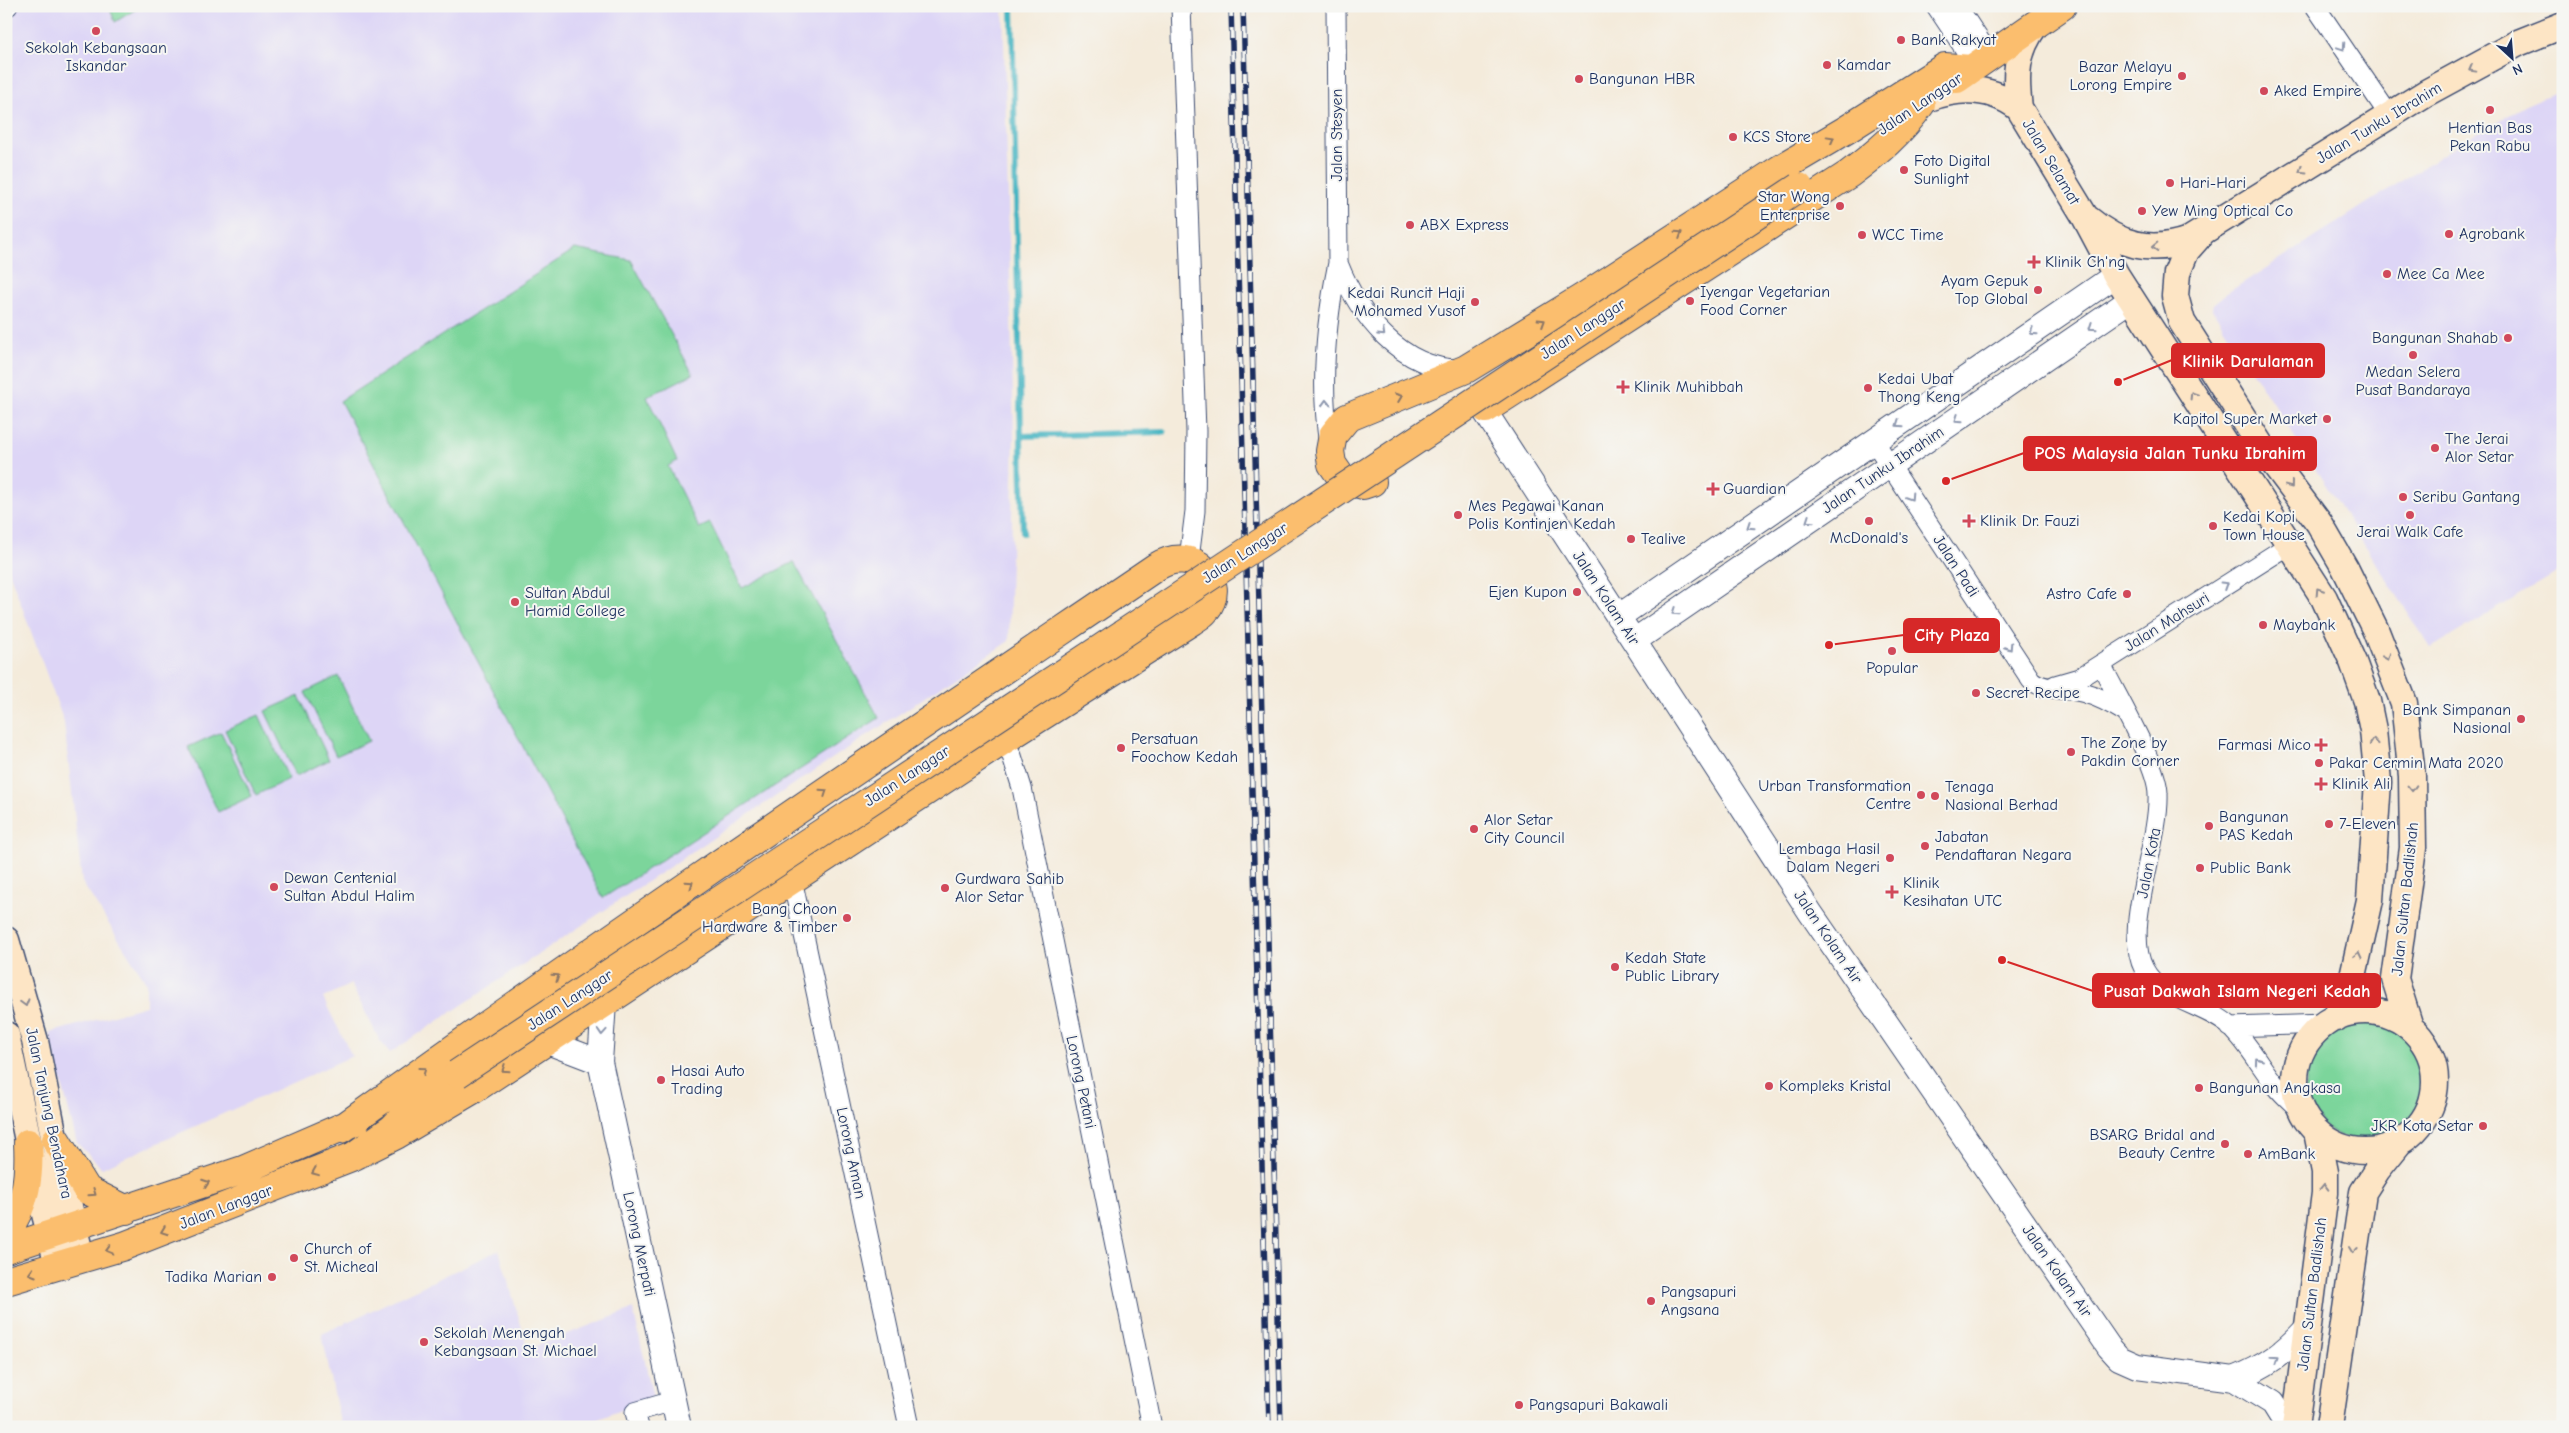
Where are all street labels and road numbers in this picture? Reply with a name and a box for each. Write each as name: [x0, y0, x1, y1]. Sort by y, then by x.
street label: Jalan Langgar: [1874, 69, 1966, 139]
street label: Jalan Tunku Ibrahim: [2313, 79, 2445, 167]
street label: Jalan Stesyen: [1328, 89, 1346, 181]
street label: Jalan Selamat: [2019, 116, 2084, 208]
street label: Jalan Langgar: [1537, 294, 1630, 363]
street label: Jalan Tunku Ibrahim: [1819, 423, 1947, 517]
street label: Jalan Langgar: [1199, 518, 1292, 587]
street label: Jalan Padi: [1929, 532, 1983, 600]
street label: Jalan Kolam Air: [1569, 548, 1643, 649]
street label: Jalan Mahsuri: [2121, 589, 2213, 655]
street label: Jalan Langgar: [861, 741, 954, 810]
street label: Jalan Sultan Badlishah: [2388, 821, 2422, 977]
street label: Jalan Kota: [2133, 826, 2165, 900]
street label: Jalan Kolam Air: [1790, 887, 1866, 988]
street label: Jalan Langgar: [524, 965, 617, 1034]
street label: Jalan Tanjung Bendahara: [22, 1026, 76, 1200]
street label: Lorong Petani: [1062, 1034, 1100, 1130]
street label: Lorong Aman: [833, 1106, 869, 1200]
street label: Jalan Langgar: [177, 1181, 276, 1233]
street label: Lorong Merpati: [619, 1190, 659, 1298]
street label: Jalan Sultan Badlishah: [2294, 1216, 2330, 1372]
street label: Jalan Kolam Air: [2018, 1221, 2096, 1321]

